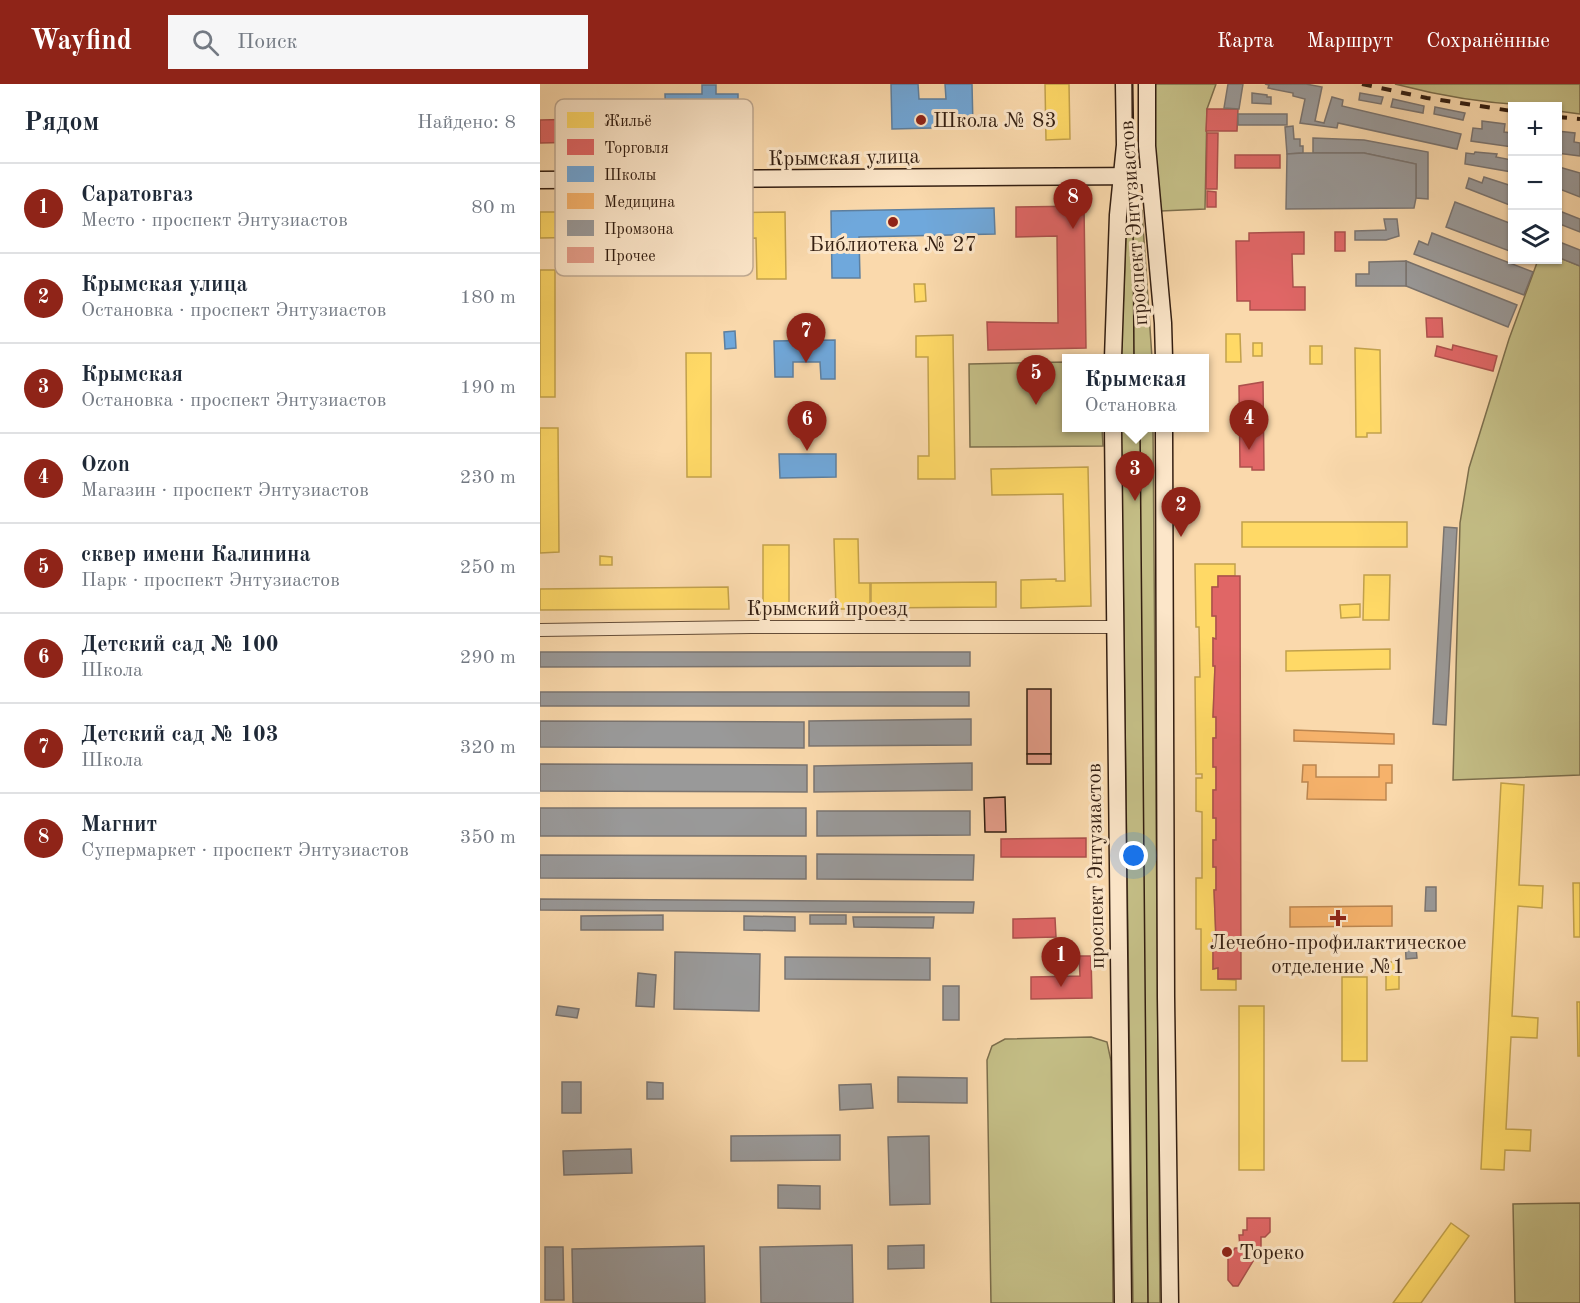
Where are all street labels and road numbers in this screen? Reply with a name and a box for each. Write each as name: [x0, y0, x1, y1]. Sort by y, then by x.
street label: проспект Энтузиастов: [1117, 120, 1152, 326]
street label: Крымская улица: [768, 147, 920, 170]
street label: Крымский проезд: [746, 599, 908, 620]
street label: проспект Энтузиастов: [1084, 763, 1109, 969]

